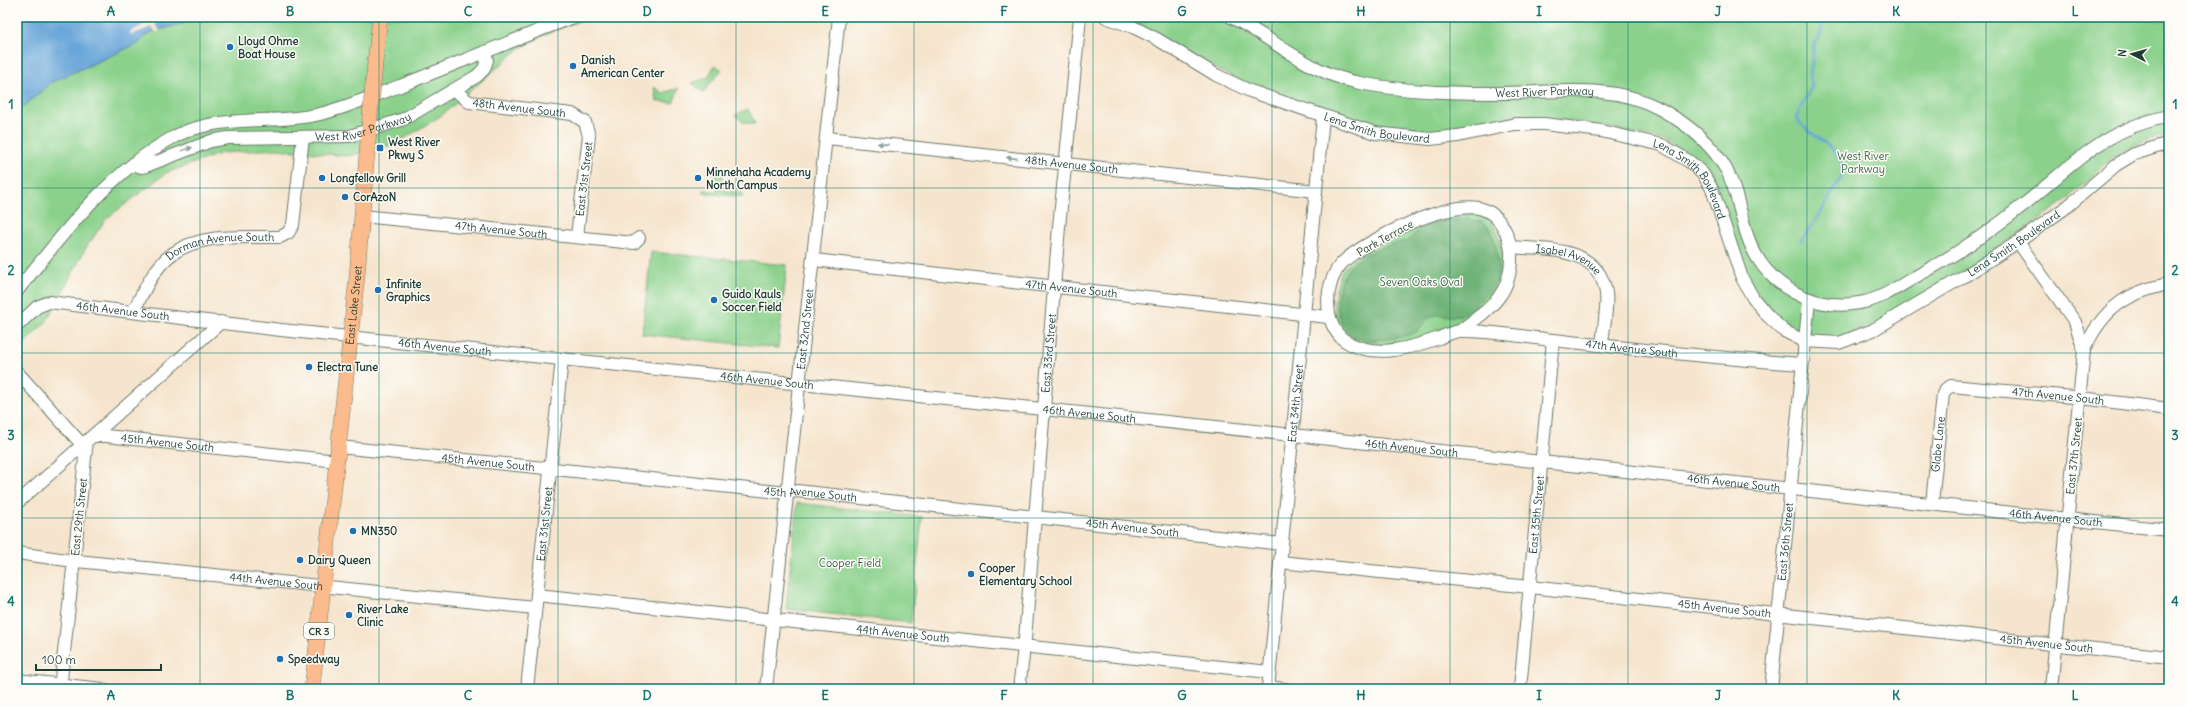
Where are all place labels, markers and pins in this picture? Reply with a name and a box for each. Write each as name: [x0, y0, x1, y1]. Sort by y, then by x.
place label: Lloyd Ohme Boat House: [238, 34, 298, 61]
marker: Lloyd Ohme Boat House: [225, 42, 235, 52]
place label: Danish American Center: [581, 53, 665, 80]
marker: Danish American Center: [568, 61, 578, 71]
place label: West River Pkwy S: [388, 135, 441, 163]
marker: West River Pkwy S: [375, 143, 385, 153]
place label: Minnehaha Academy North Campus: [706, 165, 811, 193]
place label: Longfellow Grill: [330, 171, 406, 186]
marker: Longfellow Grill: [317, 173, 327, 183]
marker: Minnehaha Academy North Campus: [693, 173, 703, 183]
place label: CorAzoN: [353, 190, 396, 204]
marker: CorAzoN: [340, 192, 350, 202]
place label: Infinite Graphics: [386, 277, 430, 305]
marker: Infinite Graphics: [373, 285, 383, 295]
place label: Guido Kauls Soccer Field: [722, 287, 782, 314]
marker: Guido Kauls Soccer Field: [709, 295, 719, 305]
place label: Electra Tune: [317, 360, 378, 374]
marker: Electra Tune: [304, 362, 314, 372]
place label: MN350: [361, 524, 397, 538]
marker: MN350: [348, 526, 358, 536]
place label: Dairy Queen: [308, 553, 371, 568]
marker: Dairy Queen: [295, 555, 305, 565]
place label: Cooper Elementary School: [979, 561, 1072, 589]
marker: Cooper Elementary School: [966, 569, 976, 579]
place label: River Lake Clinic: [357, 602, 409, 629]
marker: River Lake Clinic: [344, 610, 354, 620]
place label: Speedway: [288, 652, 340, 667]
marker: Speedway: [275, 654, 285, 664]

